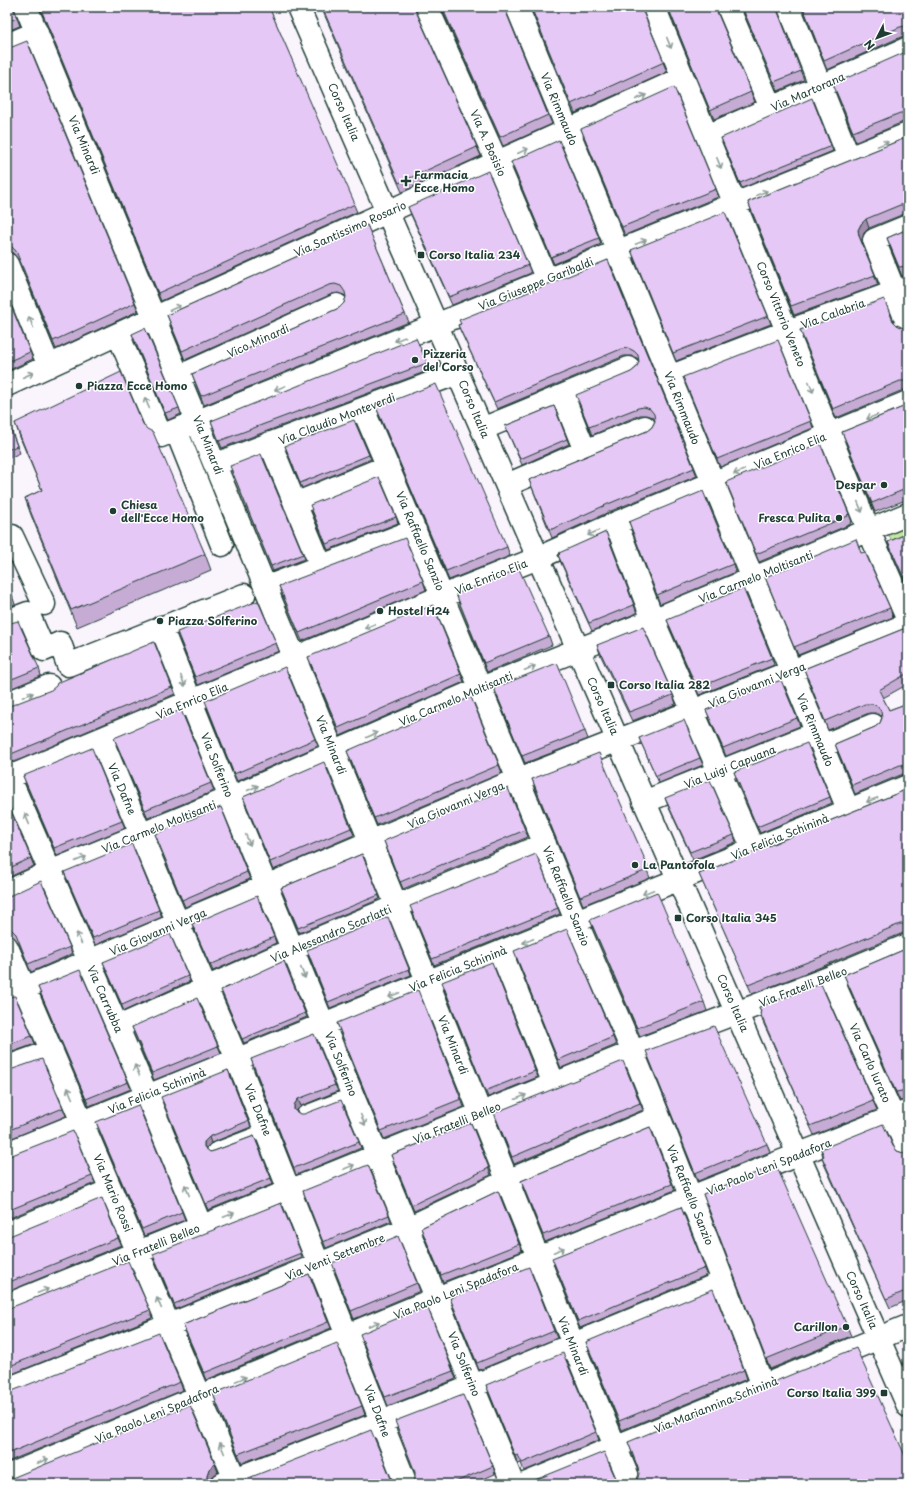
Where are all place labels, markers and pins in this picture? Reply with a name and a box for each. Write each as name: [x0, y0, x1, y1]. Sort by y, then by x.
place label: Farmacia Ecce Homo: [414, 166, 475, 196]
marker: Farmacia Ecce Homo: [401, 176, 411, 186]
place label: Corso Italia 234: [429, 246, 521, 263]
marker: Corso Italia 234: [416, 250, 426, 260]
place label: Pizzeria del Corso: [423, 345, 474, 375]
marker: Pizzeria del Corso: [410, 355, 420, 365]
place label: Piazza Ecce Homo: [87, 377, 188, 394]
marker: Piazza Ecce Homo: [74, 381, 84, 391]
place label: Despar: [835, 476, 876, 493]
marker: Despar: [879, 480, 889, 490]
place label: Chiesa dell'Ecce Homo: [121, 496, 204, 526]
marker: Chiesa dell'Ecce Homo: [108, 506, 118, 516]
place label: Fresca Pulita: [758, 509, 831, 526]
marker: Fresca Pulita: [834, 513, 844, 523]
place label: Hostel H24: [388, 602, 450, 619]
marker: Hostel H24: [375, 606, 385, 616]
place label: Piazza Solferino: [168, 612, 258, 629]
marker: Piazza Solferino: [155, 616, 165, 626]
place label: Corso Italia 282: [619, 676, 710, 693]
marker: Corso Italia 282: [606, 680, 616, 690]
place label: La Pantofola: [643, 856, 716, 873]
marker: La Pantofola: [630, 860, 640, 870]
place label: Corso Italia 345: [686, 909, 777, 926]
marker: Corso Italia 345: [673, 913, 683, 923]
place label: Carillon: [794, 1318, 838, 1335]
marker: Carillon: [841, 1322, 851, 1332]
place label: Corso Italia 399: [787, 1384, 876, 1401]
marker: Corso Italia 399: [879, 1388, 889, 1398]

